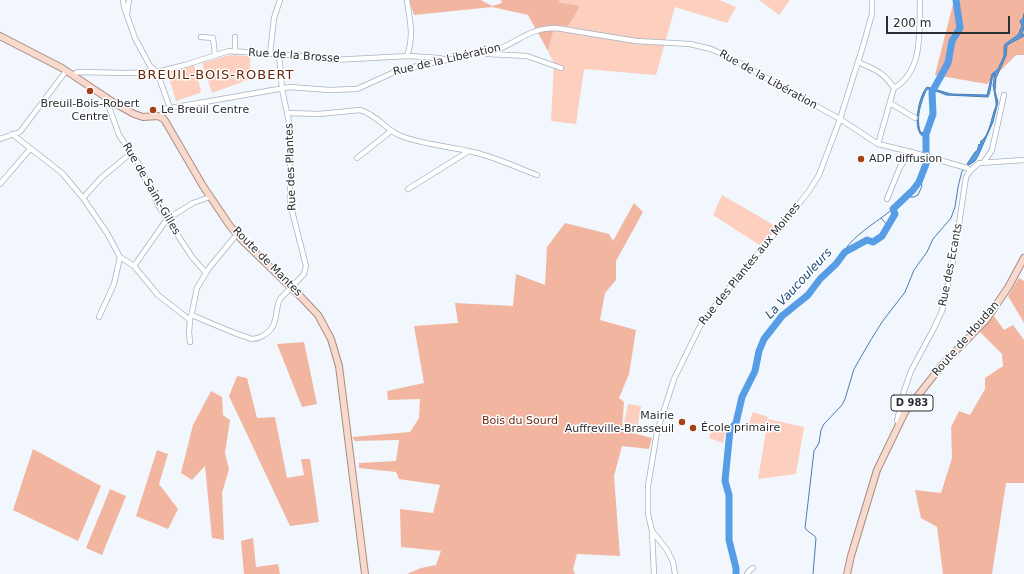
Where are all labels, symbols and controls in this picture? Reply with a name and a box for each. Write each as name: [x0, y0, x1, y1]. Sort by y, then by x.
scale bar: [888, 8, 1012, 34]
text: 200 m: [893, 16, 931, 30]
street label: Rue de la Libération: [392, 41, 502, 79]
street label: Rue de la Brosse: [248, 46, 340, 66]
street label: Rue de la Libération: [717, 48, 819, 112]
district label: BREUIL-BOIS-ROBERT: [138, 68, 294, 84]
marker: Breuil-Bois-Robert Centre: [85, 86, 95, 96]
place label: Breuil-Bois-Robert Centre: [41, 97, 139, 123]
place label: Le Breuil Centre: [161, 103, 249, 117]
marker: Le Breuil Centre: [148, 105, 158, 115]
street label: Rue des Plantes: [283, 123, 299, 211]
street label: Rue de Saint-Gilles: [119, 141, 183, 237]
place label: ADP diffusion: [869, 152, 942, 166]
marker: ADP diffusion: [856, 154, 866, 164]
street label: Rue des Plantes aux Moines: [697, 200, 803, 328]
street label: Rue des Ecants: [936, 222, 966, 308]
street label: Route de Mantes: [230, 225, 304, 299]
water label: La Vaucouleurs: [763, 246, 835, 322]
street label: Route de Houdan: [930, 299, 1002, 379]
road number: D 983: [891, 395, 933, 411]
place label: Mairie Auffreville-Brasseuil: [565, 409, 674, 435]
park label: Bois du Sourd: [482, 414, 558, 428]
marker: Mairie Auffreville-Brasseuil: [677, 417, 687, 427]
place label: École primaire: [701, 421, 780, 435]
marker: École primaire: [688, 423, 698, 433]

